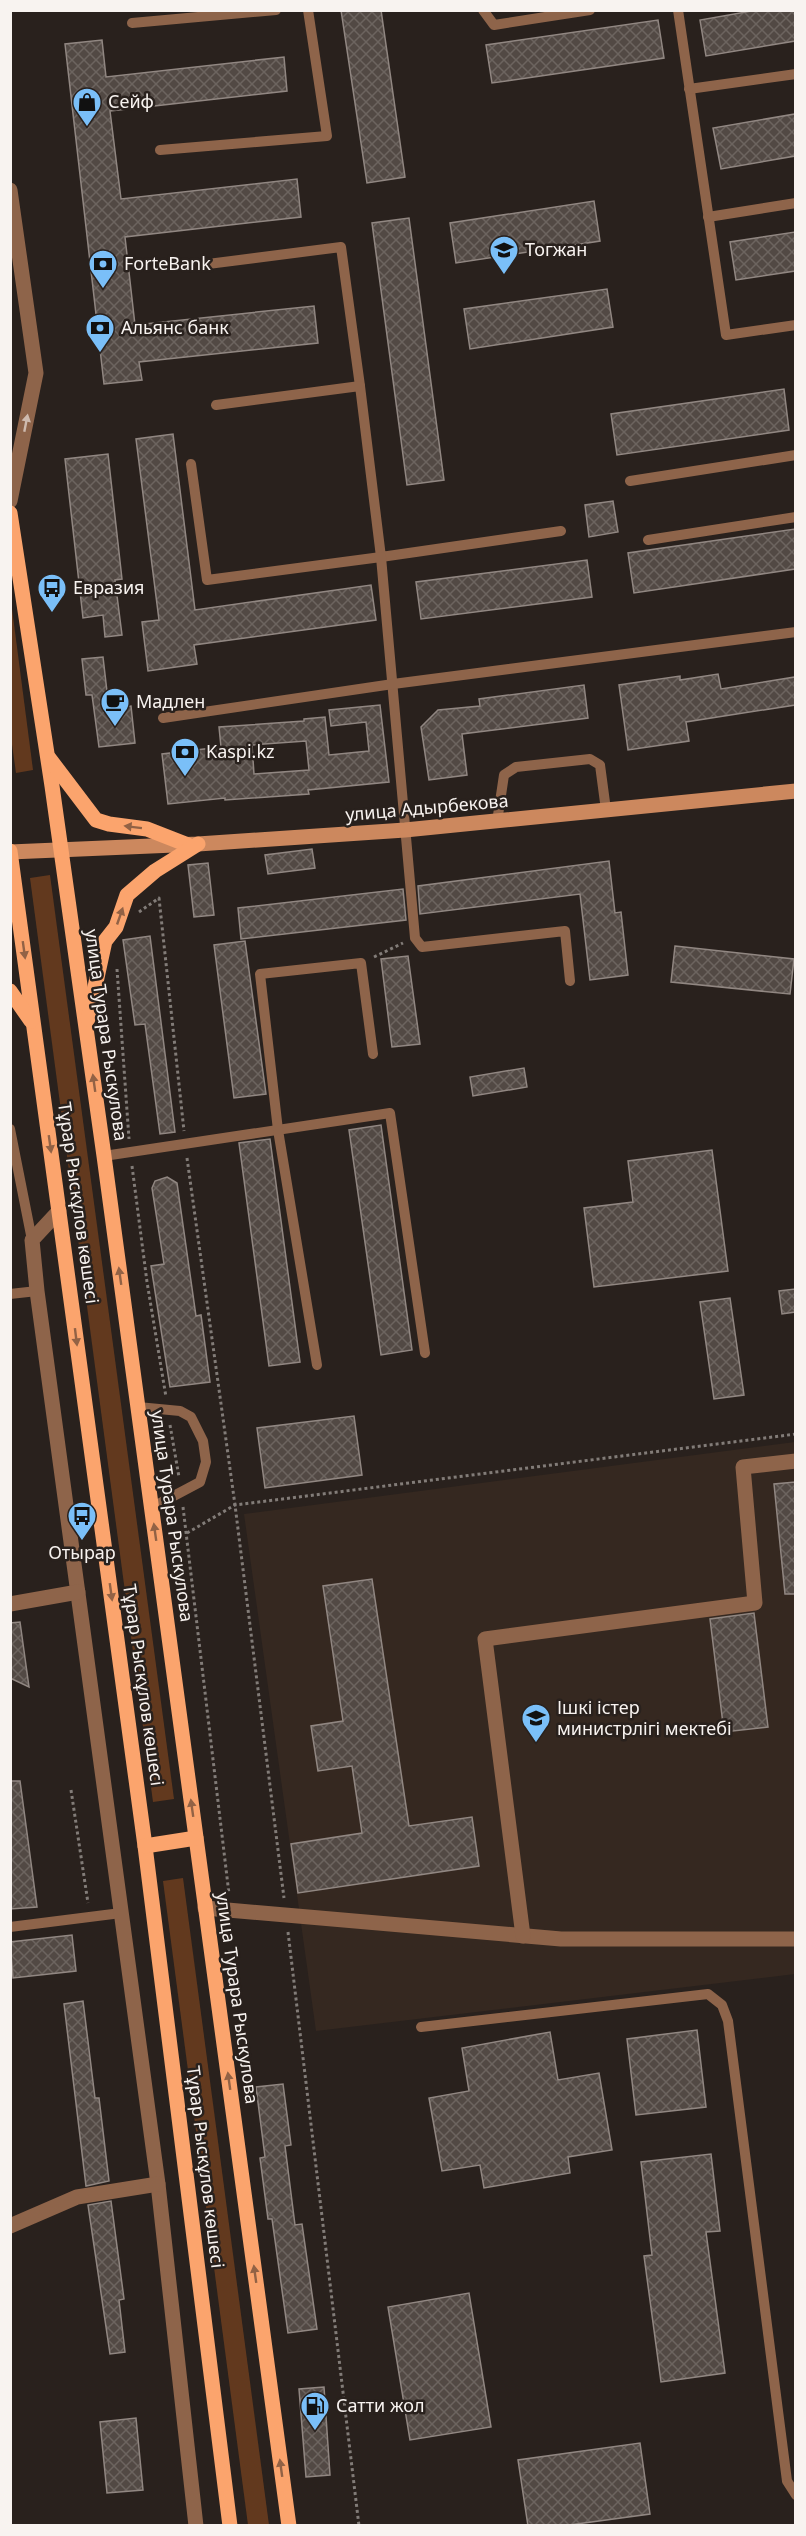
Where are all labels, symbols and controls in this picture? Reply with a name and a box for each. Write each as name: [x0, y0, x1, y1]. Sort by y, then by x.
shop icon: Сейф: [71, 86, 103, 128]
place label: Сейф: [108, 89, 154, 113]
school or university icon: Тогжан: [488, 234, 520, 276]
place label: Тогжан: [525, 237, 587, 261]
bank icon: ForteBank: [87, 248, 119, 290]
place label: ForteBank: [124, 251, 211, 275]
bank icon: Альянс банк: [84, 312, 116, 354]
place label: Альянс банк: [121, 315, 229, 339]
one-way arrow: [22, 414, 31, 433]
bus stop icon: Евразия: [36, 572, 68, 614]
place label: Евразия: [73, 575, 144, 599]
cafe icon: Мадлен: [99, 686, 131, 728]
place label: Мадлен: [136, 689, 205, 713]
bank icon: Kaspi.kz: [169, 736, 201, 778]
place label: Kaspi.kz: [206, 739, 274, 763]
street label: улица Адырбекова: [344, 788, 509, 826]
one-way arrow: [123, 822, 142, 832]
one-way arrow: [116, 906, 126, 924]
street label: улица Турара Рыскулова: [80, 927, 134, 1142]
one-way arrow: [19, 941, 28, 960]
one-way arrow: [89, 1073, 98, 1092]
street label: Тұрар Рыскұлов көшесі: [53, 1100, 105, 1305]
one-way arrow: [46, 1134, 55, 1153]
one-way arrow: [116, 1267, 125, 1286]
one-way arrow: [71, 1327, 81, 1346]
street label: улица Турара Рыскулова: [146, 1408, 200, 1623]
bus stop icon: Отырар: [66, 1500, 98, 1542]
one-way arrow: [150, 1522, 159, 1541]
place label: Отырар: [48, 1540, 116, 1564]
street label: Тұрар Рыскұлов көшесі: [118, 1582, 170, 1787]
one-way arrow: [106, 1583, 115, 1602]
place label: Ішкі істер министрлігі мектебі: [557, 1695, 732, 1740]
school or university icon: Ішкі істер министрлігі мектебі: [520, 1702, 552, 1744]
one-way arrow: [187, 1799, 196, 1818]
street label: улица Турара Рыскулова: [211, 1890, 265, 2105]
street label: Тұрар Рыскұлов көшесі: [182, 2064, 230, 2269]
one-way arrow: [224, 2071, 233, 2090]
one-way arrow: [250, 2265, 259, 2284]
fuel station icon: Сатти жол: [299, 2390, 331, 2432]
place label: Сатти жол: [336, 2393, 425, 2417]
one-way arrow: [276, 2458, 286, 2477]

